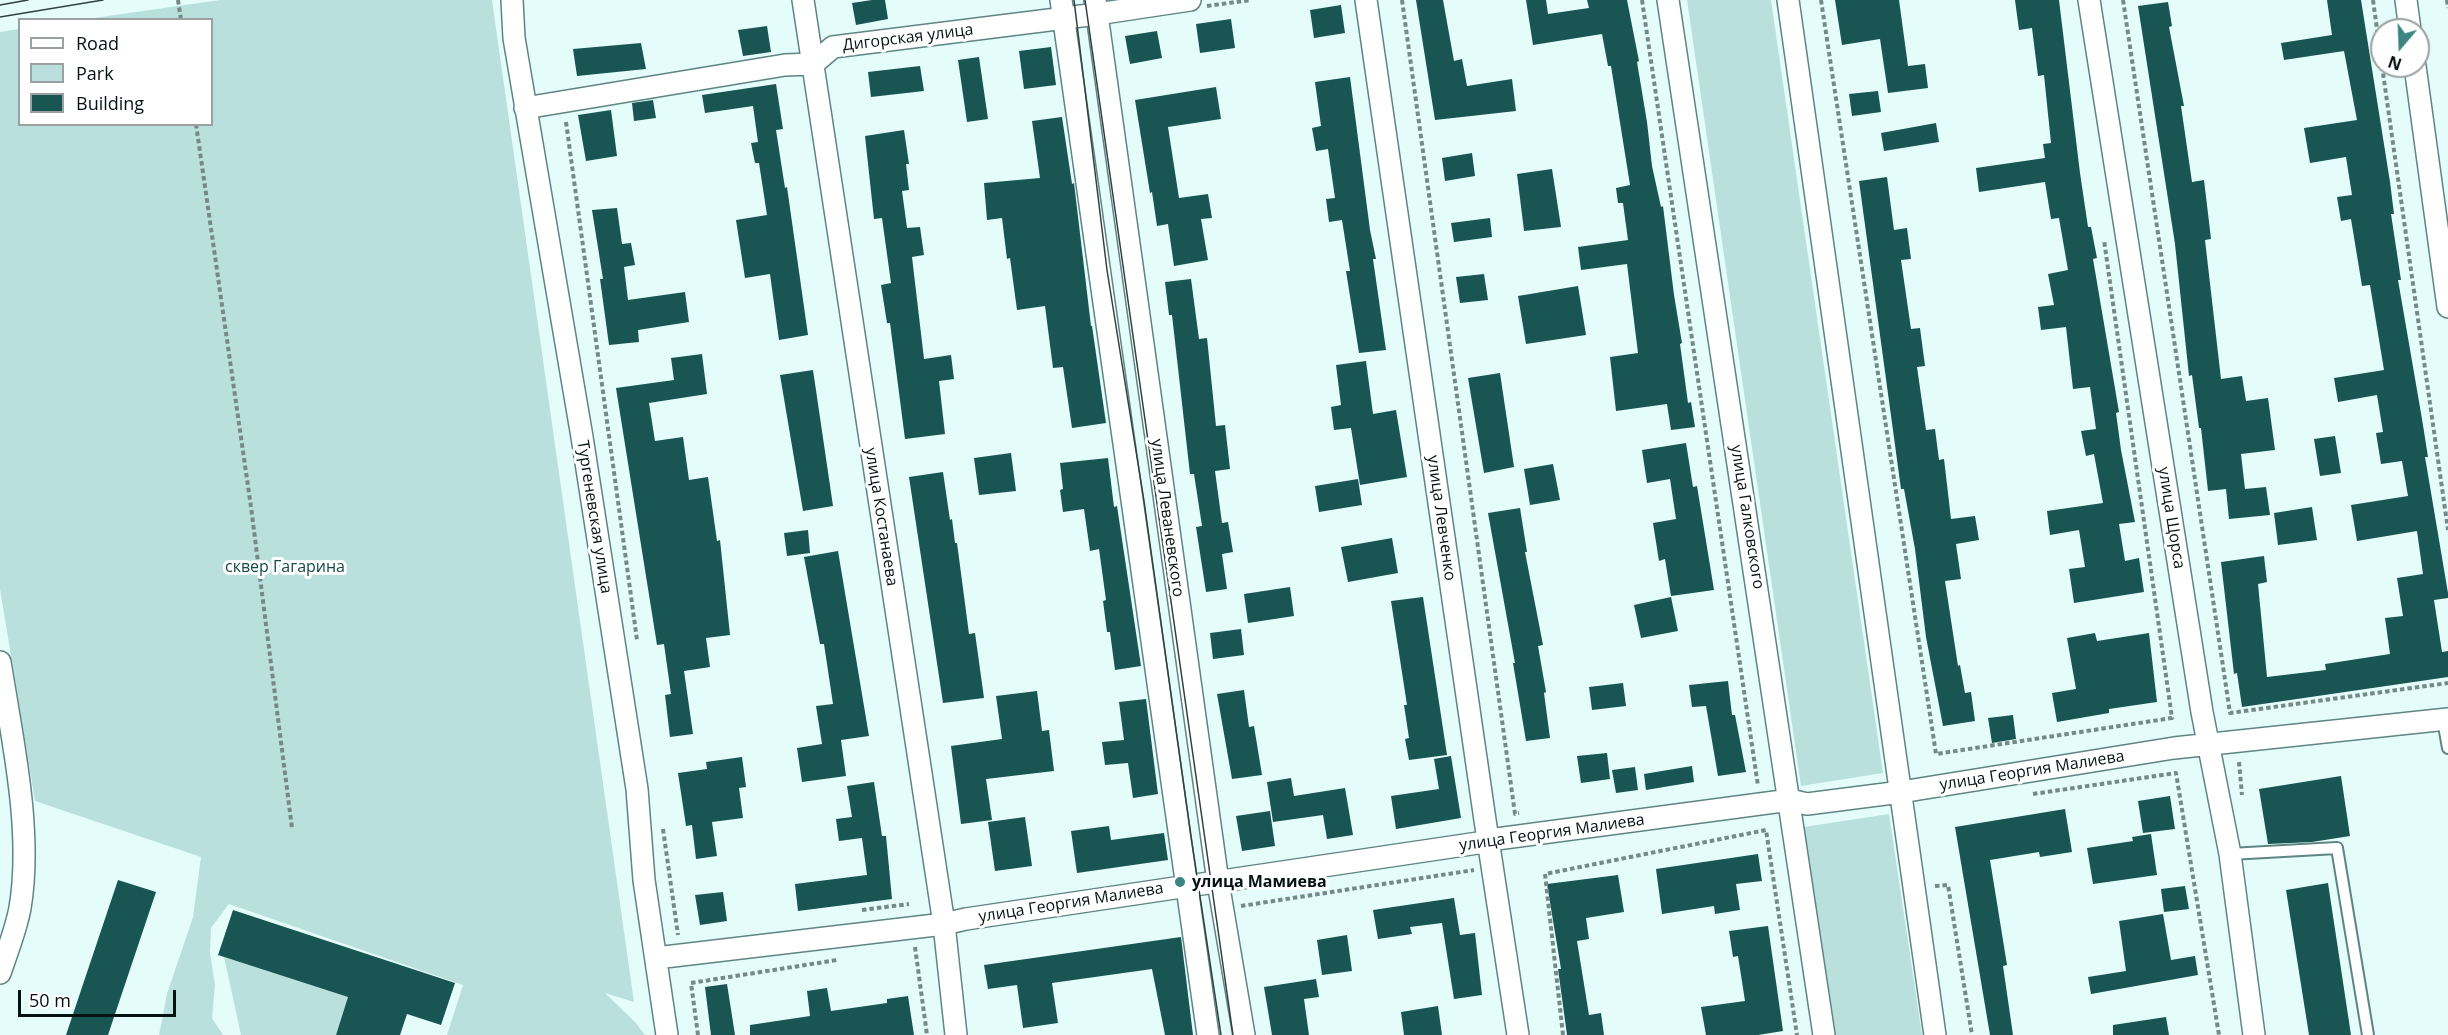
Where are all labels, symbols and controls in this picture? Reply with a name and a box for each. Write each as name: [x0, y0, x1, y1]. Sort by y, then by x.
legend: [18, 18, 213, 126]
north arrow: [2370, 18, 2430, 78]
street label: Дигорская улица: [842, 20, 974, 56]
text: Road: [76, 31, 119, 55]
text: N: [2385, 51, 2405, 76]
text: Park: [76, 61, 114, 85]
text: Building: [76, 91, 144, 115]
street label: улица Леваневского: [1146, 438, 1188, 598]
street label: Тургеневская улица: [572, 439, 616, 595]
street label: улица Галковского: [1726, 443, 1768, 591]
street label: улица Костанаева: [861, 446, 901, 588]
street label: улица Левченко: [1423, 454, 1459, 582]
street label: улица Щорса: [2153, 466, 2189, 570]
park label: сквер Гагарина: [225, 557, 345, 577]
street label: улица Георгия Малиева: [1938, 747, 2126, 795]
street label: улица Георгия Малиева: [1458, 810, 1646, 856]
place label: улица Мамиева: [1192, 872, 1327, 892]
marker: улица Мамиева: [1173, 875, 1187, 889]
street label: улица Георгия Малиева: [977, 879, 1165, 927]
scale bar: [21, 978, 178, 1016]
text: 50 m: [29, 988, 71, 1012]

